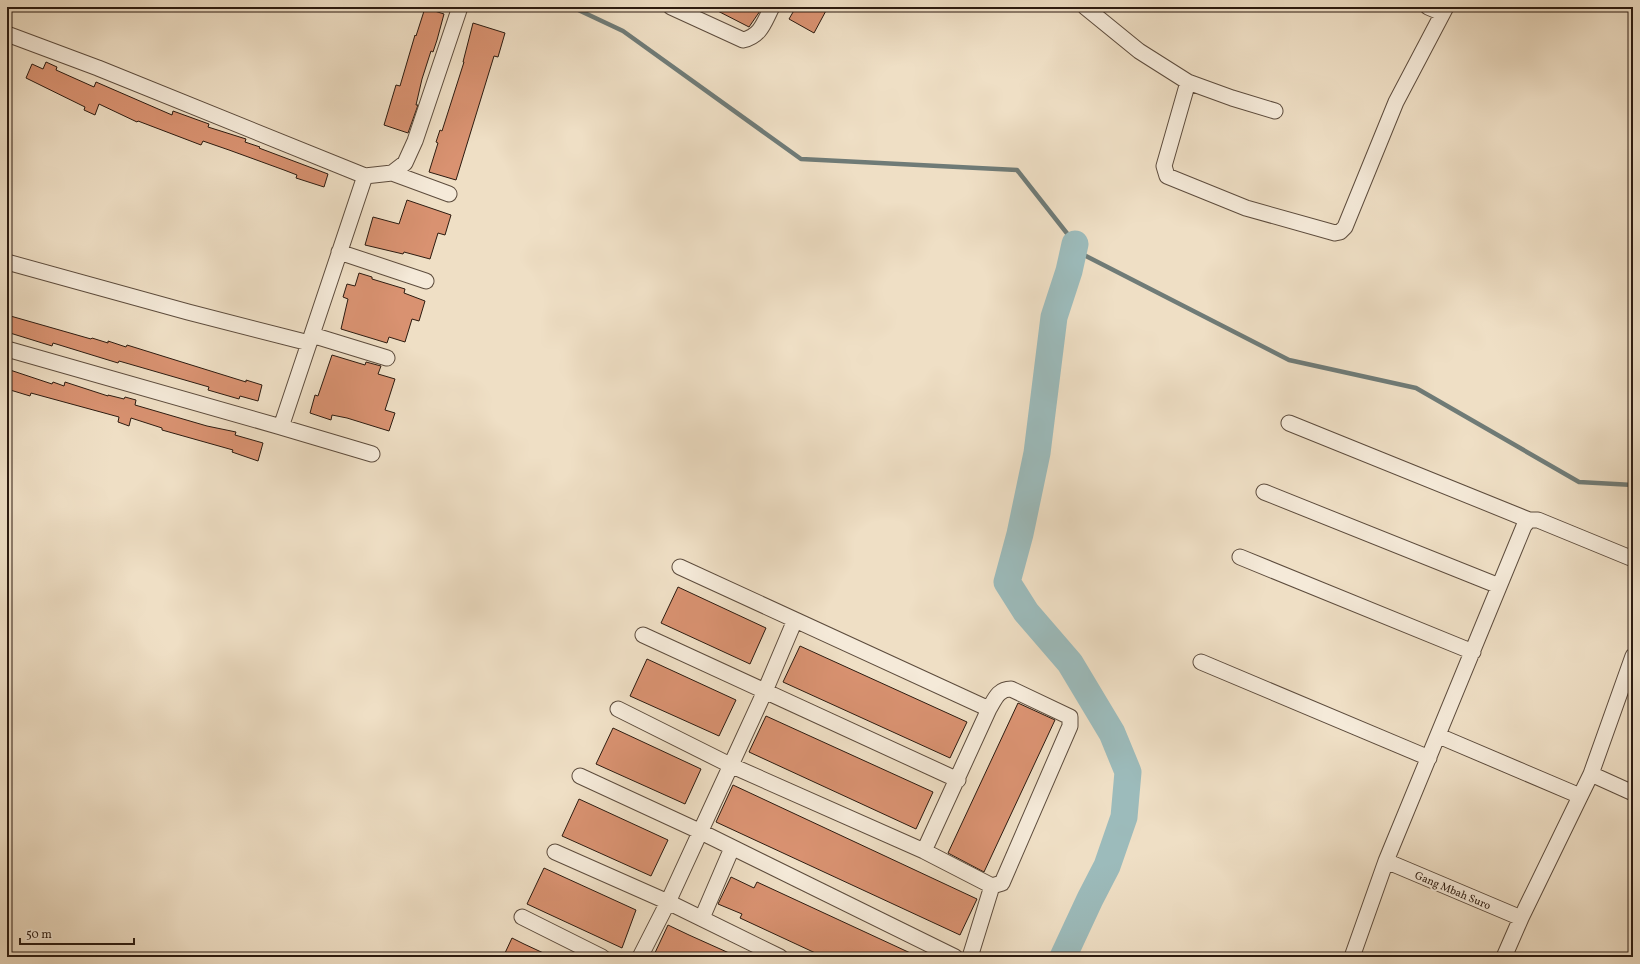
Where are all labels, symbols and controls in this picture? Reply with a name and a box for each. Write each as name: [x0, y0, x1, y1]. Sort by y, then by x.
street label: Gang Mbah Suro: [1412, 869, 1493, 914]
scale bar: [20, 920, 134, 946]
text: 50 m: [26, 927, 52, 943]

